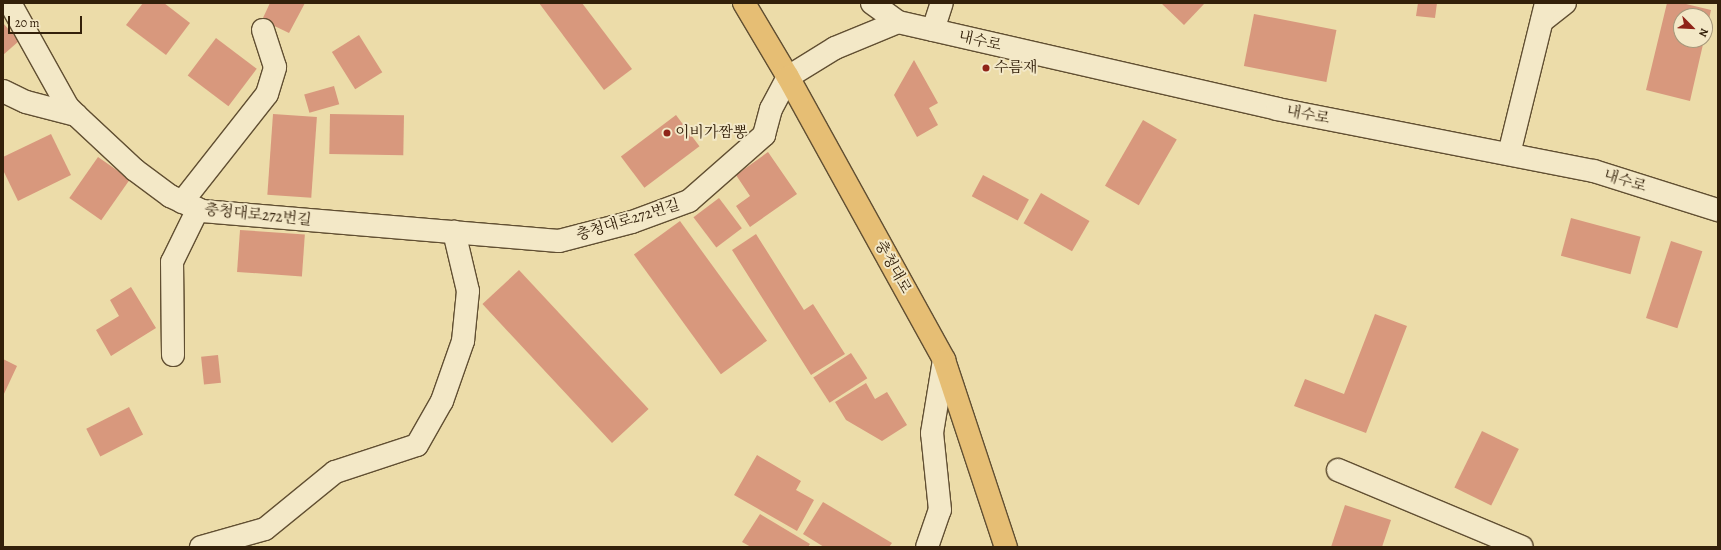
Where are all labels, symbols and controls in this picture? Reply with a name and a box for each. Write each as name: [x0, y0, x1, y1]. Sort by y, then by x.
scale bar: [10, 8, 84, 34]
north arrow: [1673, 8, 1713, 48]
text: 20 m: [15, 15, 39, 31]
text: N: [1695, 26, 1712, 39]
street label: 내수로: [957, 27, 1003, 55]
place label: 수름재: [994, 59, 1037, 77]
marker: 수름재: [981, 63, 991, 73]
street label: 내수로: [1285, 102, 1331, 128]
place label: 이비가짬뽕: [675, 124, 747, 142]
marker: 이비가짬뽕: [662, 128, 672, 138]
street label: 내수로: [1602, 166, 1648, 196]
street label: 충청대로272번길: [574, 196, 682, 244]
street label: 충청대로272번길: [204, 200, 312, 230]
street label: 충청대로: [871, 237, 915, 297]

